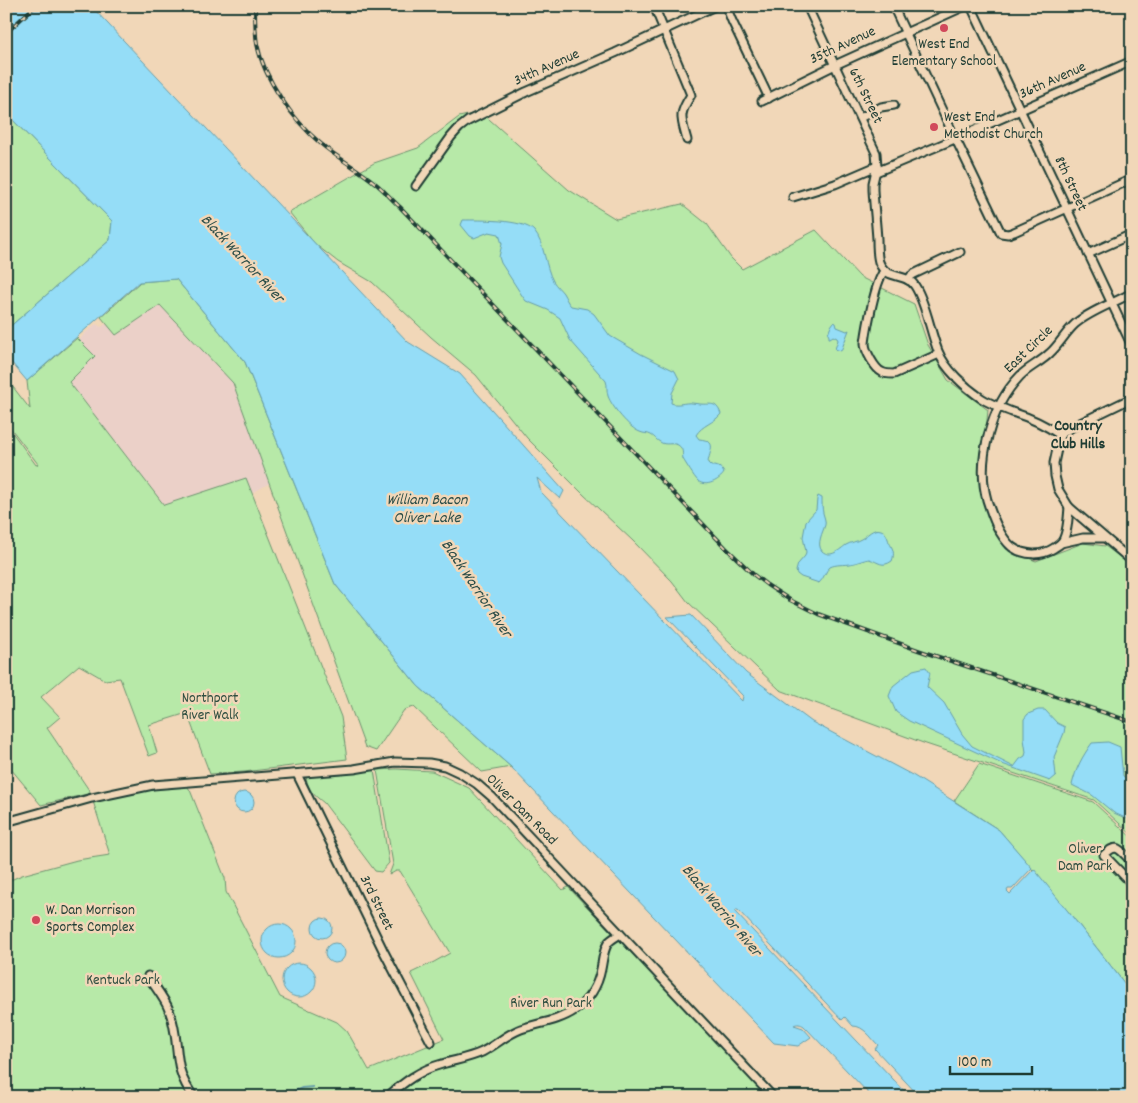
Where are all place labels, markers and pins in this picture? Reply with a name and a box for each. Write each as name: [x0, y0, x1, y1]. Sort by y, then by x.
marker: West End Elementary School: [938, 22, 950, 34]
place label: West End Elementary School: [892, 34, 997, 73]
place label: West End Methodist Church: [944, 107, 1043, 146]
marker: West End Methodist Church: [928, 121, 940, 133]
place label: W. Dan Morrison Sports Complex: [46, 900, 135, 939]
marker: W. Dan Morrison Sports Complex: [30, 914, 42, 926]

